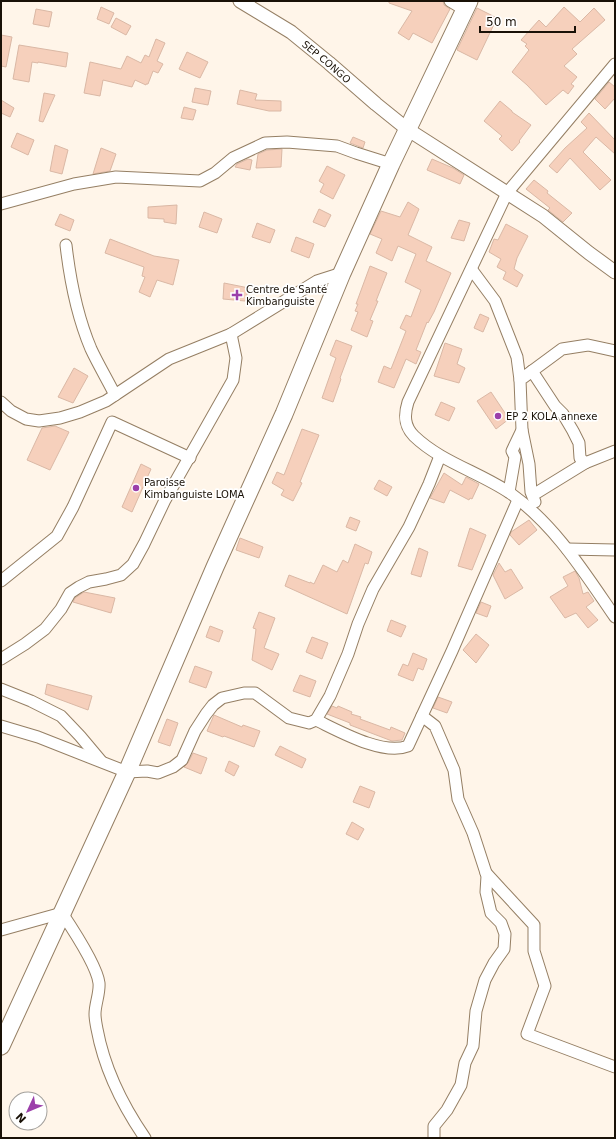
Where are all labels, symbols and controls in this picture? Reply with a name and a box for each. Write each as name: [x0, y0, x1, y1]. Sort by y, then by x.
scale bar: [480, 8, 575, 34]
text: 50 m: [486, 15, 517, 29]
street label: SEP CONGO: [300, 38, 353, 85]
place label: Centre de Santé Kimbanguiste: [246, 284, 327, 307]
marker: Centre de Santé Kimbanguiste: [231, 289, 243, 301]
marker: EP 2 KOLA annexe: [493, 411, 503, 421]
place label: EP 2 KOLA annexe: [506, 411, 597, 422]
place label: Paroisse Kimbanguiste LOMA: [144, 477, 245, 500]
marker: Paroisse Kimbanguiste LOMA: [131, 483, 141, 493]
north arrow: [8, 1091, 48, 1131]
text: N: [13, 1110, 29, 1125]

